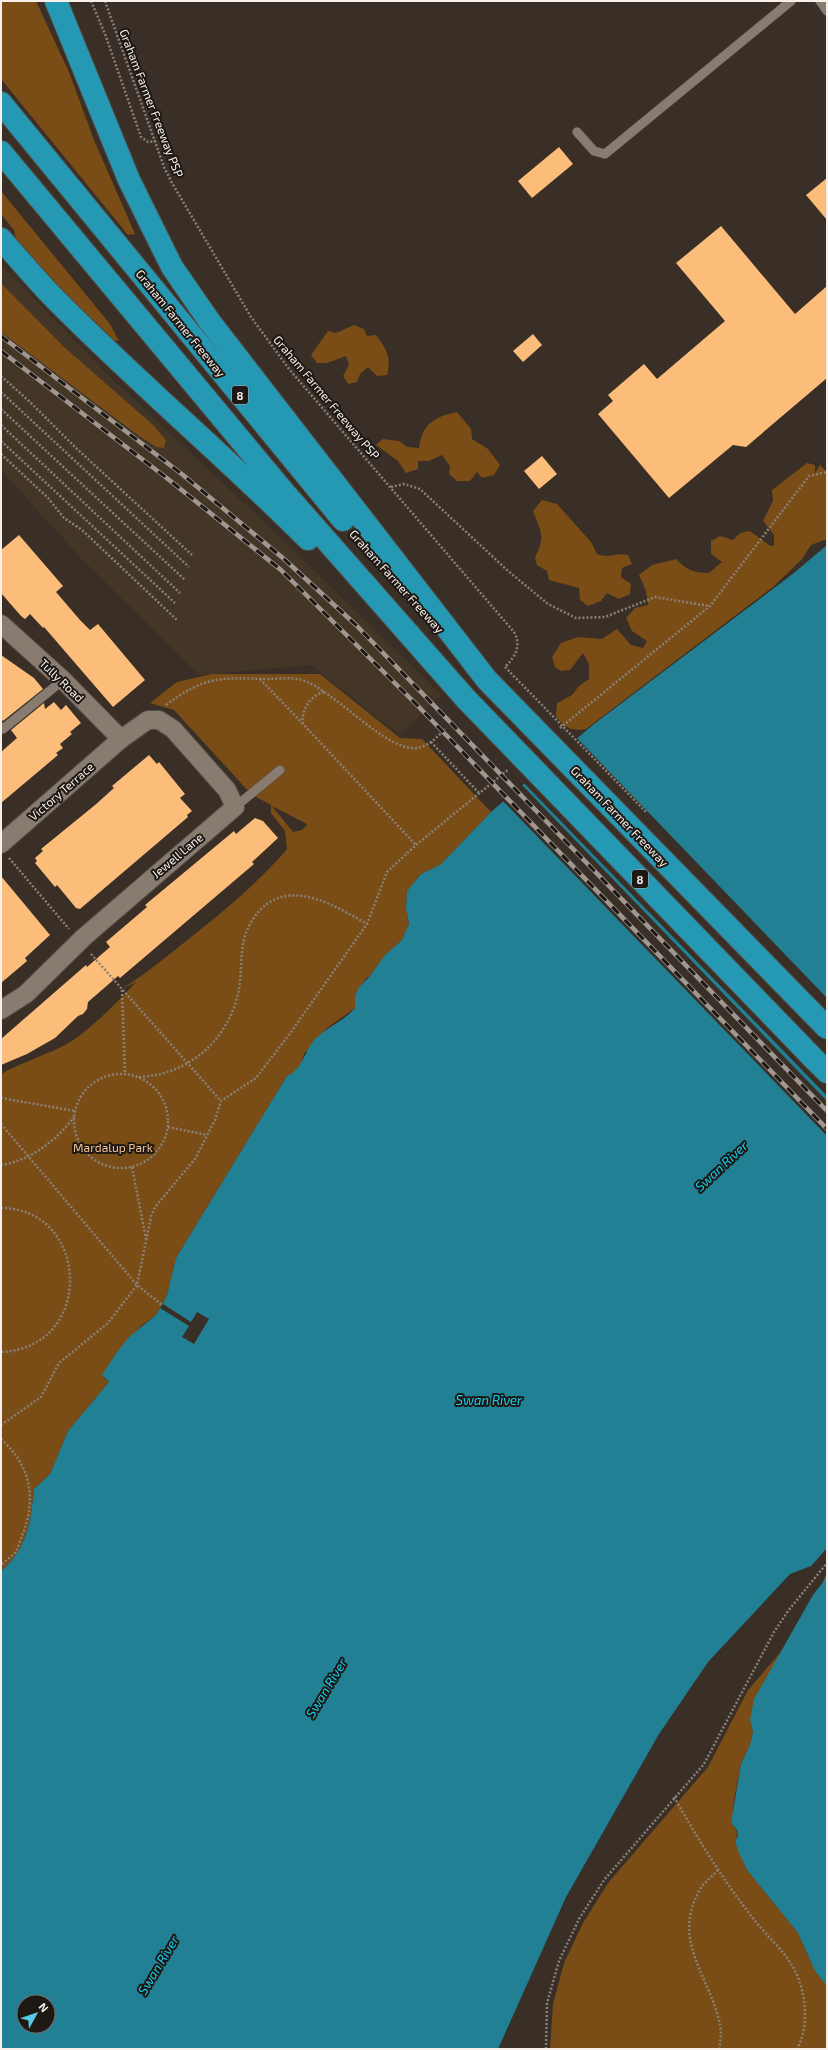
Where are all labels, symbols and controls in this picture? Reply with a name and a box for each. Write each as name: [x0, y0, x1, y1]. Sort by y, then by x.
street label: Graham Farmer Freeway PSP: [117, 27, 187, 179]
street label: Graham Farmer Freeway: [133, 266, 229, 380]
street label: Graham Farmer Freeway PSP: [271, 332, 383, 462]
road number: 8: [232, 386, 248, 404]
street label: Graham Farmer Freeway: [347, 526, 447, 636]
street label: Tully Road: [37, 656, 87, 704]
street label: Victory Terrace: [26, 759, 96, 823]
street label: Graham Farmer Freeway: [568, 763, 672, 870]
street label: Jewell Lane: [149, 830, 205, 880]
road number: 8: [632, 870, 648, 888]
water label: Swan River: [691, 1137, 751, 1195]
park label: Mardalup Park: [73, 1140, 153, 1154]
water label: Swan River: [456, 1392, 523, 1408]
water label: Swan River: [302, 1655, 350, 1721]
water label: Swan River: [134, 1932, 182, 1998]
north arrow: [16, 1994, 56, 2034]
text: N: [37, 2000, 52, 2015]

